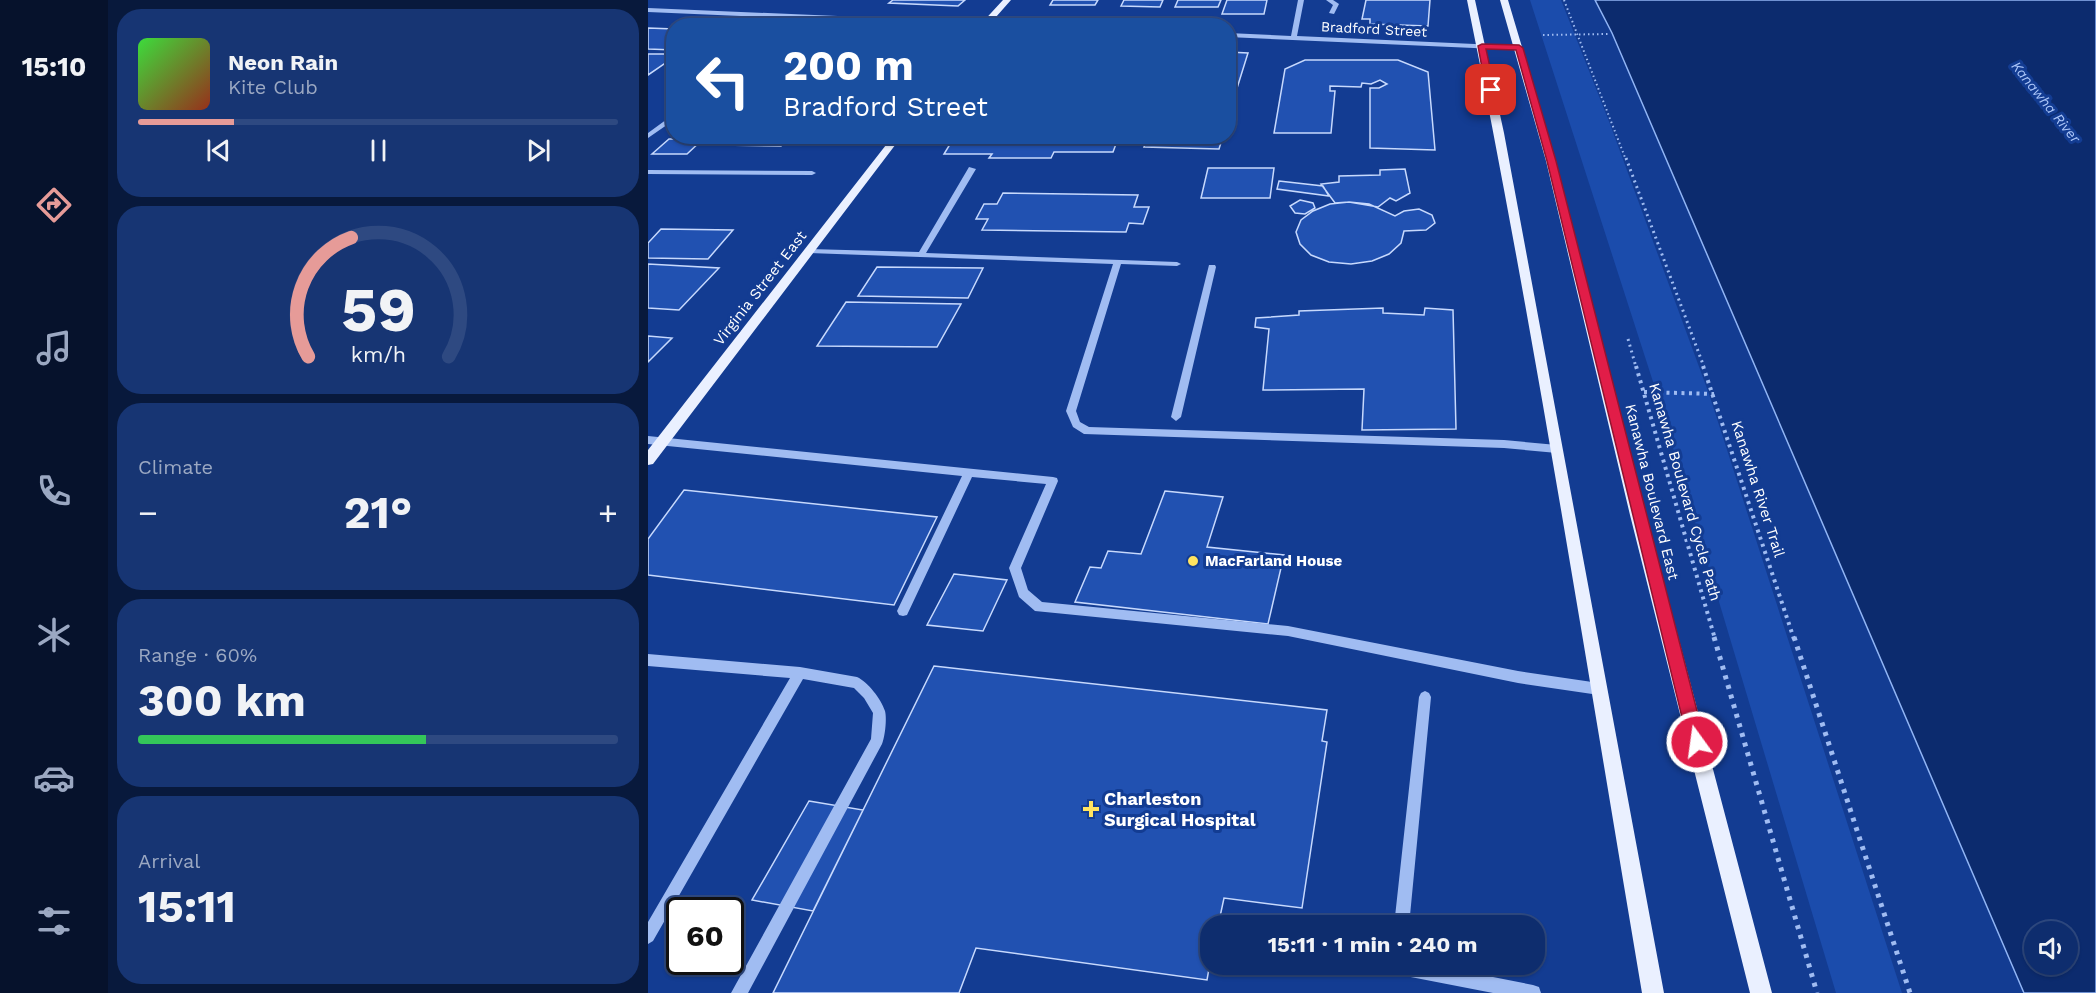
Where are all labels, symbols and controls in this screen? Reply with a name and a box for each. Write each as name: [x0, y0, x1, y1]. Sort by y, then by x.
street label: Bradford Street: [1321, 18, 1428, 40]
text: 200 m: [783, 41, 914, 90]
icon: left: [684, 42, 762, 120]
text: Neon Rain: [228, 50, 338, 75]
text: 15:10: [22, 51, 86, 83]
water label: Kanawha River: [2008, 58, 2084, 146]
pin: [1465, 64, 1516, 115]
icon: arrive: [1474, 73, 1507, 106]
text: Kite Club: [228, 75, 318, 99]
text: Bradford Street: [783, 91, 988, 123]
icon: previous: [202, 134, 235, 167]
icon: pause: [362, 134, 395, 167]
icon: next: [522, 134, 555, 167]
icon: directions: [33, 184, 75, 226]
street label: Virginia Street East: [710, 227, 811, 349]
text: 59: [341, 273, 415, 346]
icon: music: [33, 327, 75, 369]
text: km/h: [350, 342, 406, 367]
street label: Kanawha Boulevard Cycle Path: [1645, 381, 1725, 603]
street label: Kanawha Boulevard East: [1621, 402, 1683, 583]
street label: Kanawha River Trail: [1727, 418, 1789, 560]
text: Climate: [138, 455, 213, 479]
icon: phone: [33, 470, 75, 512]
text: 21°: [344, 486, 412, 539]
text: −: [138, 493, 158, 532]
text: +: [598, 493, 618, 532]
place label: MacFarland House: [1205, 552, 1342, 570]
marker: MacFarland House: [1186, 554, 1200, 568]
icon: climate: [33, 614, 75, 656]
text: Range · 60%: [138, 643, 257, 667]
text: 300 km: [138, 674, 306, 727]
position arrow: [1665, 710, 1729, 774]
icon: car: [33, 757, 75, 799]
place label: Charleston Surgical Hospital: [1104, 788, 1256, 830]
marker: Charleston Surgical Hospital: [1082, 800, 1100, 818]
text: Arrival: [138, 849, 200, 873]
text: 15:11: [138, 880, 236, 933]
speed limit sign: 60: [666, 897, 744, 975]
icon: filters: [33, 900, 75, 942]
map controls: [2024, 921, 2078, 975]
button: sound: [2024, 921, 2078, 975]
text: 15:11 · 1 min · 240 m: [1268, 932, 1477, 957]

